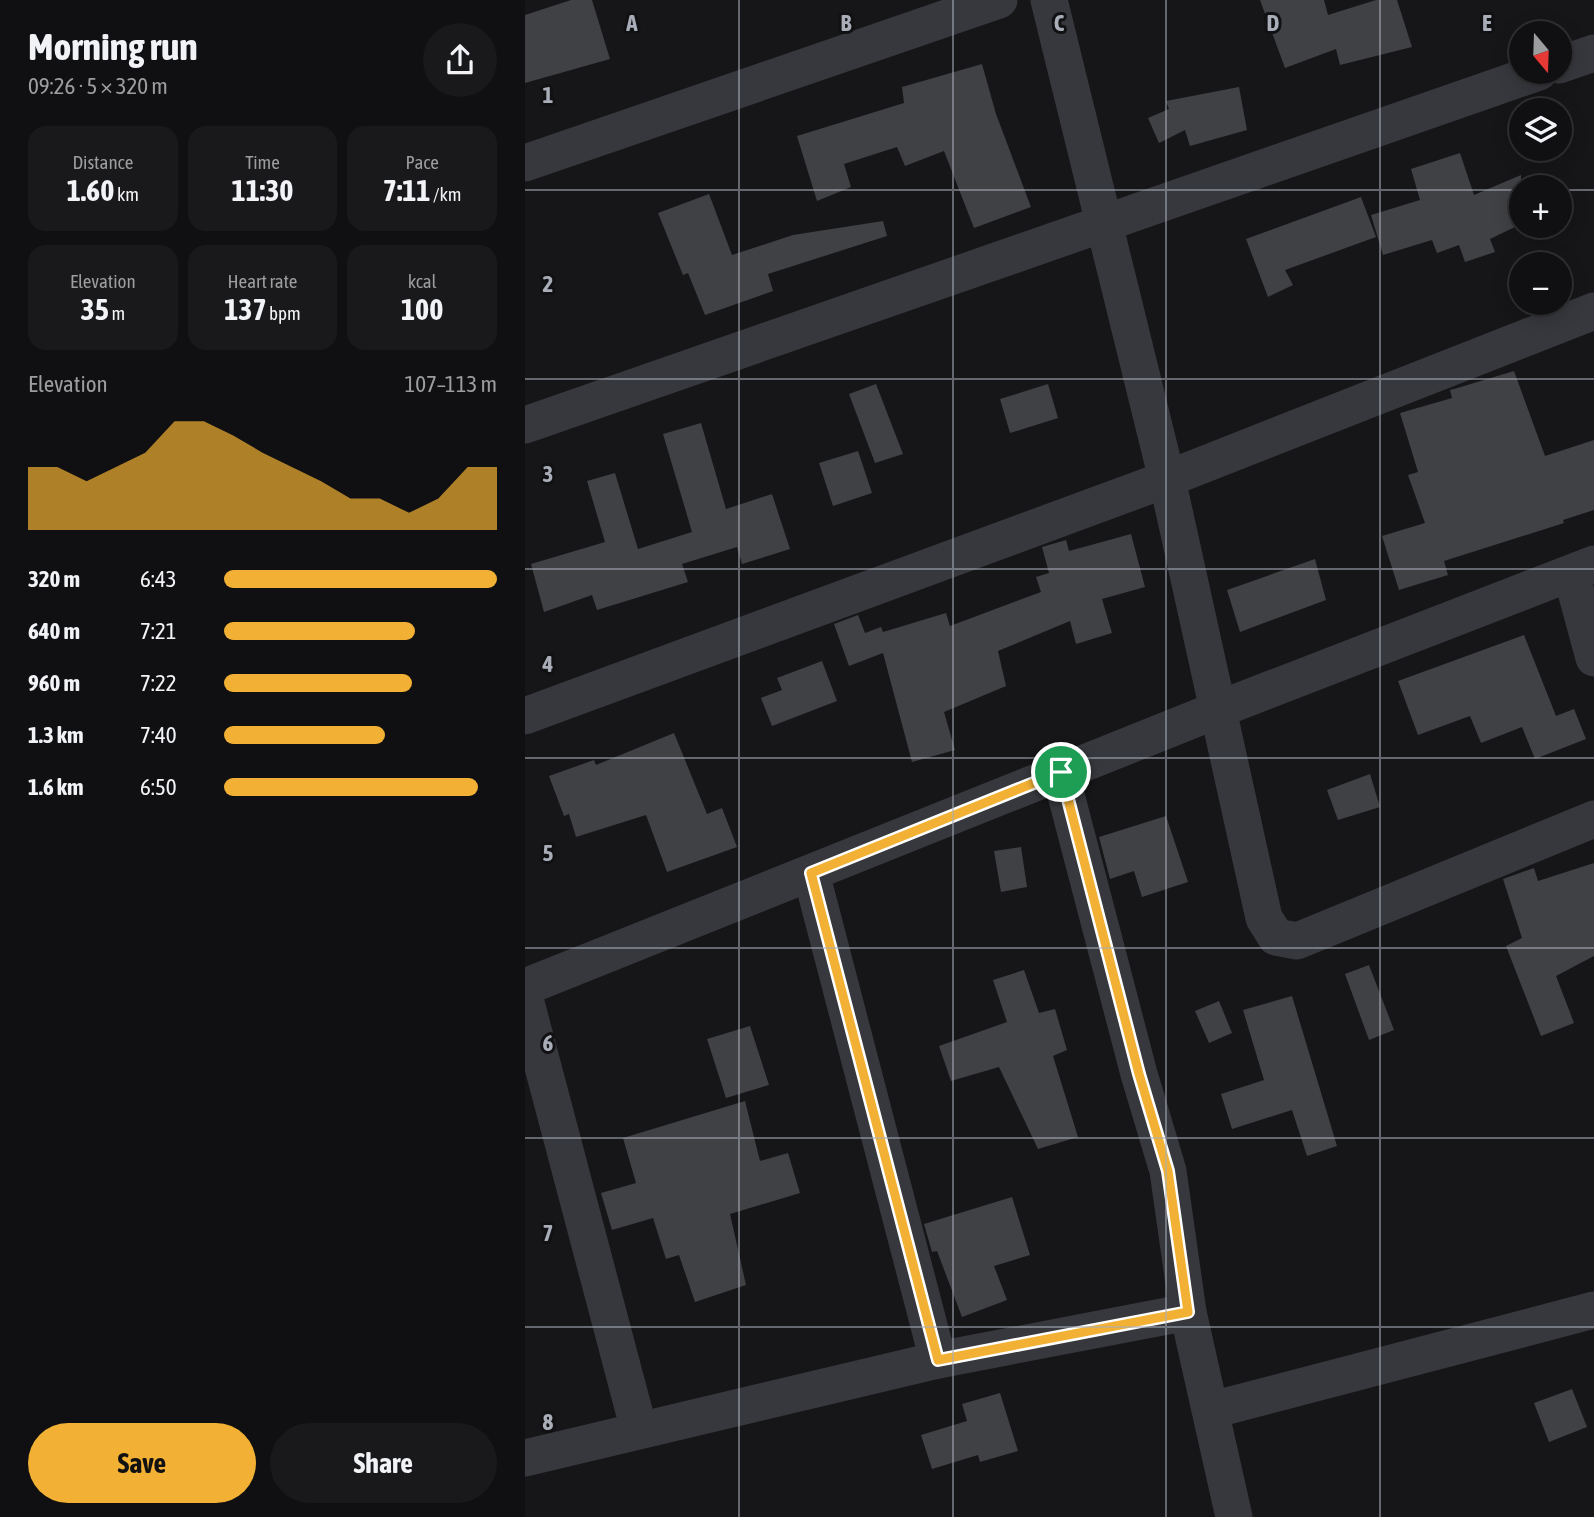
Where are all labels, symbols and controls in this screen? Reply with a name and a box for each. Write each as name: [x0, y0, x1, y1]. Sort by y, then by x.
text: A: [625, 10, 638, 36]
text: B: [841, 10, 852, 36]
text: C: [1054, 10, 1065, 36]
text: D: [1267, 10, 1280, 36]
text: E: [1482, 10, 1492, 36]
north arrow: [1509, 21, 1571, 84]
map controls: [1509, 21, 1572, 315]
button: share: [423, 23, 497, 97]
text: Morning run: [28, 25, 198, 68]
text: 09:26 · 5 × 320 m: [28, 73, 168, 99]
text: 1: [543, 82, 554, 108]
button: layers: [1509, 98, 1572, 161]
text: Distance: [72, 151, 133, 173]
text: Time: [245, 151, 280, 173]
text: Pace: [405, 151, 439, 173]
text: 1.60: [67, 173, 114, 207]
text: 11:30: [232, 173, 293, 207]
text: 7:11: [383, 173, 430, 207]
button: +: [1509, 175, 1572, 238]
text: km: [114, 183, 139, 205]
text: /km: [430, 183, 462, 205]
button: −: [1509, 252, 1572, 315]
text: Elevation: [70, 270, 136, 292]
text: Heart rate: [228, 270, 297, 292]
text: kcal: [408, 270, 437, 292]
text: 2: [543, 271, 553, 297]
text: 35: [81, 292, 109, 326]
text: 137: [224, 292, 267, 326]
text: 100: [401, 292, 443, 326]
text: m: [109, 302, 125, 324]
text: bpm: [267, 302, 301, 324]
text: Elevation: [28, 371, 108, 397]
text: 107–113 m: [404, 371, 497, 397]
text: 3: [543, 461, 553, 487]
text: 320 m: [28, 566, 80, 592]
text: 6:43: [140, 566, 177, 592]
text: 640 m: [28, 618, 80, 644]
text: 7:21: [140, 618, 177, 644]
text: 4: [542, 651, 554, 677]
text: 960 m: [28, 670, 80, 696]
text: 7:22: [140, 670, 177, 696]
text: 1.3 km: [28, 722, 84, 748]
text: 7:40: [140, 722, 177, 748]
pin: [1031, 742, 1091, 802]
icon: arrive: [1042, 753, 1080, 791]
text: 1.6 km: [28, 774, 84, 800]
text: 6:50: [140, 774, 177, 800]
text: 5: [543, 840, 554, 866]
text: 6: [543, 1030, 554, 1056]
text: 7: [543, 1220, 553, 1246]
text: 8: [543, 1409, 554, 1435]
button: Save: [28, 1423, 256, 1503]
button: Share: [270, 1423, 497, 1503]

